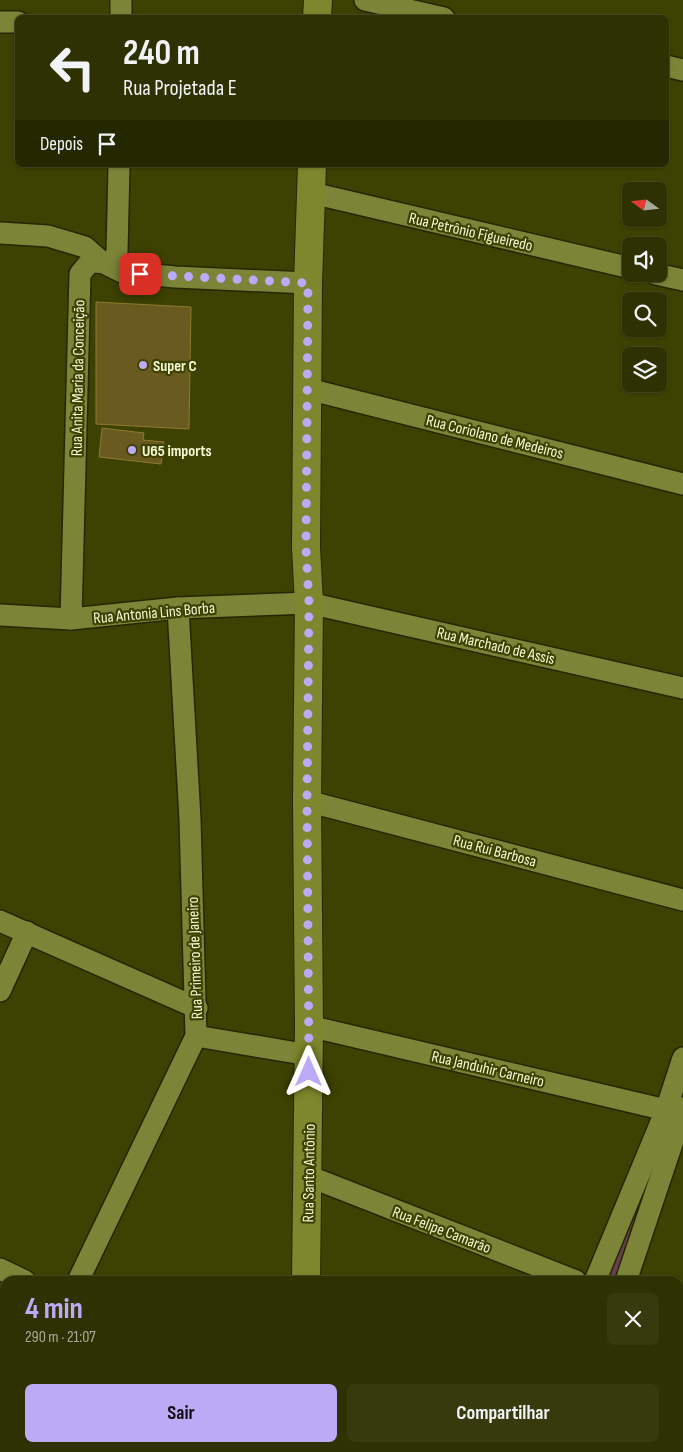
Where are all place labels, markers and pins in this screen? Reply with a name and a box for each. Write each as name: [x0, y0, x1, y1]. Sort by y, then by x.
pin: [119, 253, 161, 295]
place label: Super C: [153, 357, 197, 376]
marker: Super C: [137, 359, 149, 371]
place label: U65 imports: [142, 442, 212, 461]
marker: U65 imports: [126, 444, 138, 456]

